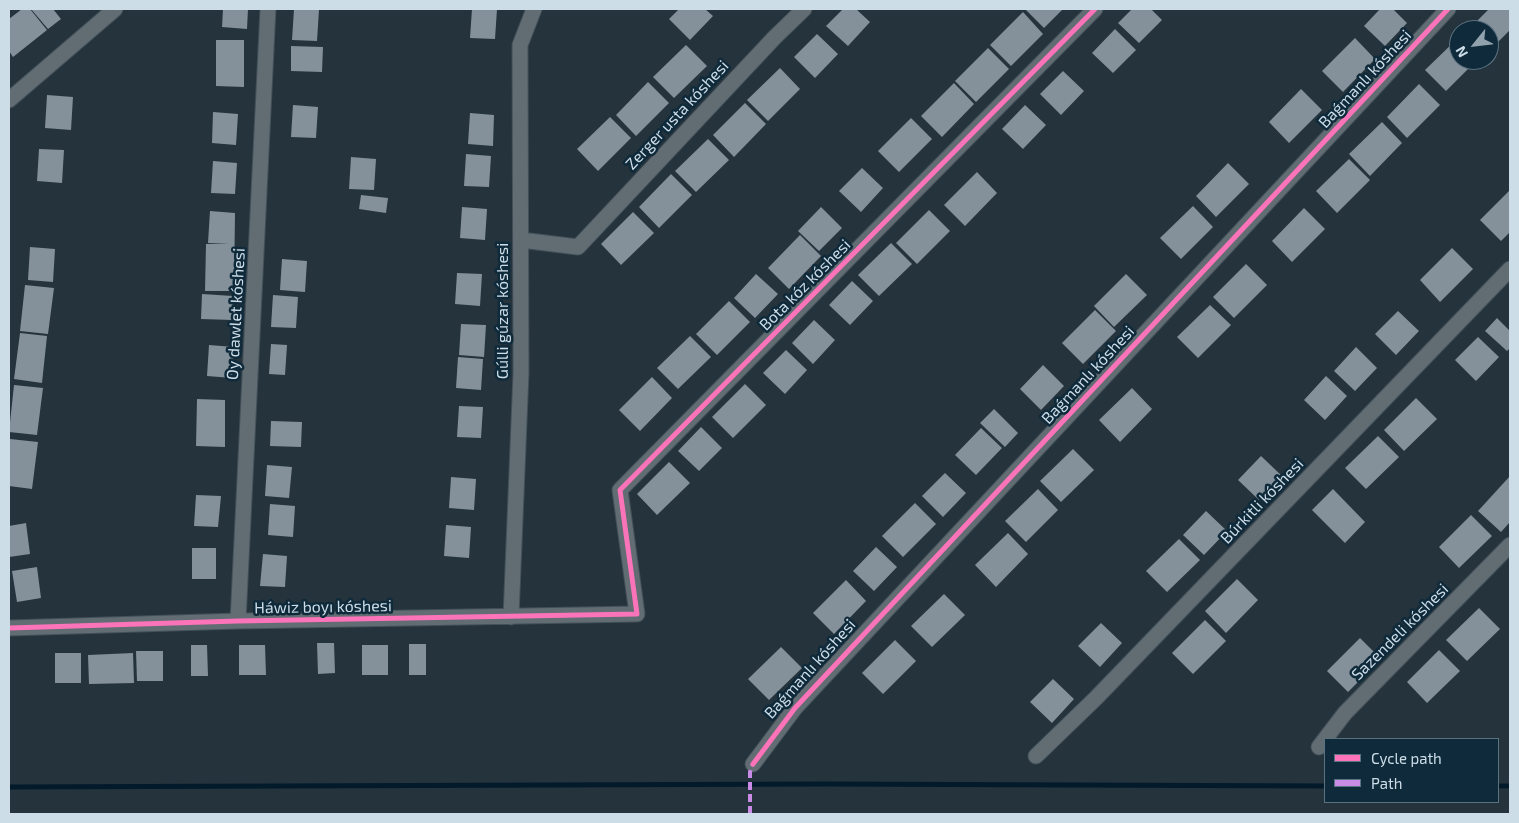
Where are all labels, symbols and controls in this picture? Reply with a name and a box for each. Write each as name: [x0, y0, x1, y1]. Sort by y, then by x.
north arrow: [1449, 20, 1499, 70]
street label: Baǵmanlı kóshesi: [1315, 26, 1415, 132]
text: N: [1451, 43, 1471, 61]
street label: Zerger usta kóshesi: [621, 56, 733, 174]
street label: Bota kóz kóshesi: [755, 235, 855, 335]
street label: Gúlli gúzar kóshesi: [493, 243, 513, 379]
street label: Oy dawlet kóshesi: [223, 248, 249, 380]
street label: Baǵmanlı kóshesi: [1038, 322, 1138, 428]
street label: Búrkitli kóshesi: [1217, 454, 1307, 548]
street label: Sazendeli kóshesi: [1348, 580, 1452, 684]
street label: Háwiz boyı kóshesi: [254, 596, 392, 618]
street label: Baǵmanlı kóshesi: [760, 615, 860, 723]
legend: [1324, 738, 1499, 803]
text: Cycle path: [1371, 749, 1442, 767]
text: Path: [1371, 774, 1402, 792]

